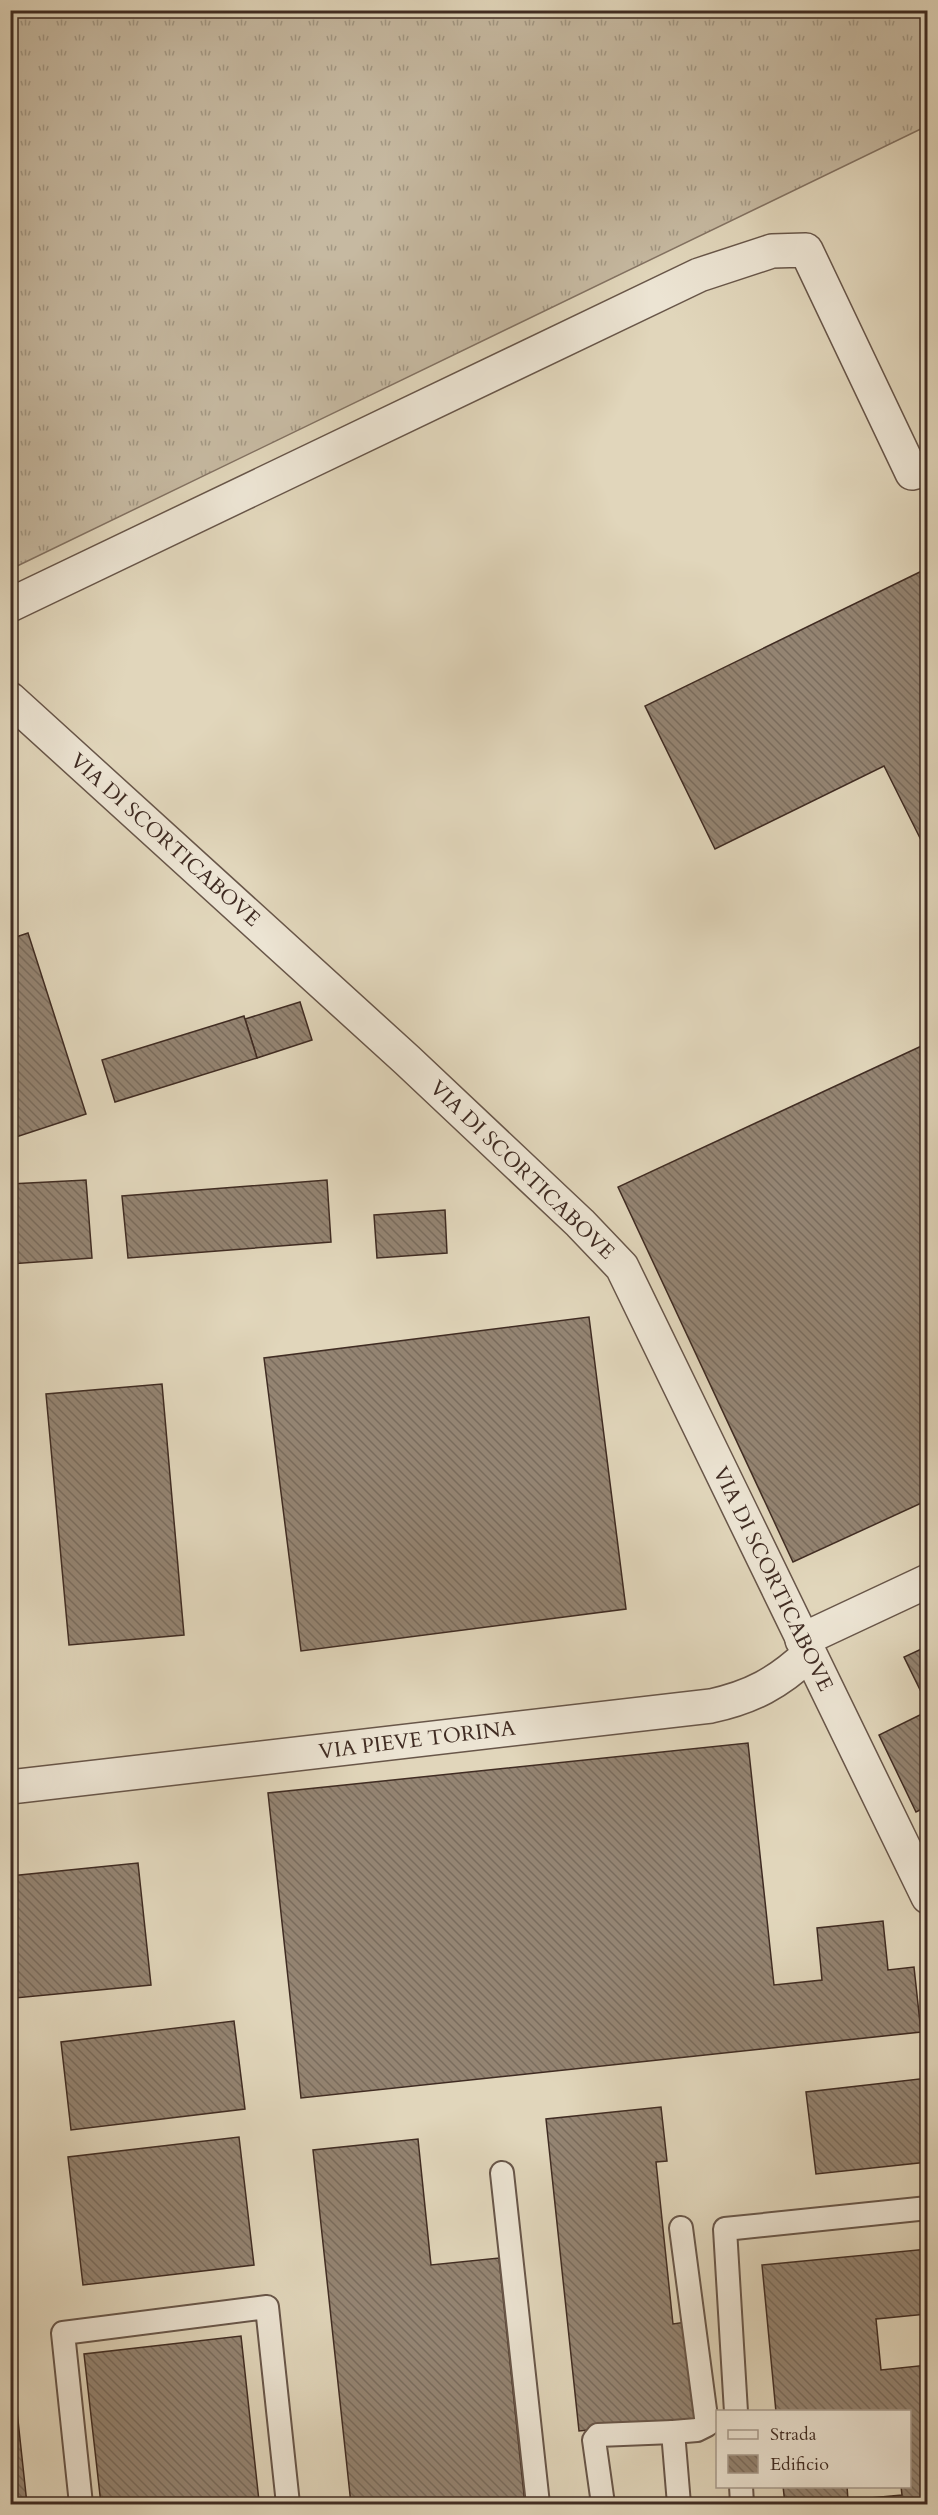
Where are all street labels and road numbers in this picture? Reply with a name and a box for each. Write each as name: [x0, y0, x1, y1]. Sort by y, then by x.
street label: VIA DI SCORTICABOVE: [64, 747, 266, 933]
street label: VIA DI SCORTICABOVE: [423, 1074, 621, 1266]
street label: VIA DI SCORTICABOVE: [706, 1462, 840, 1696]
street label: VIA PIEVE TORINA: [317, 1714, 517, 1766]

